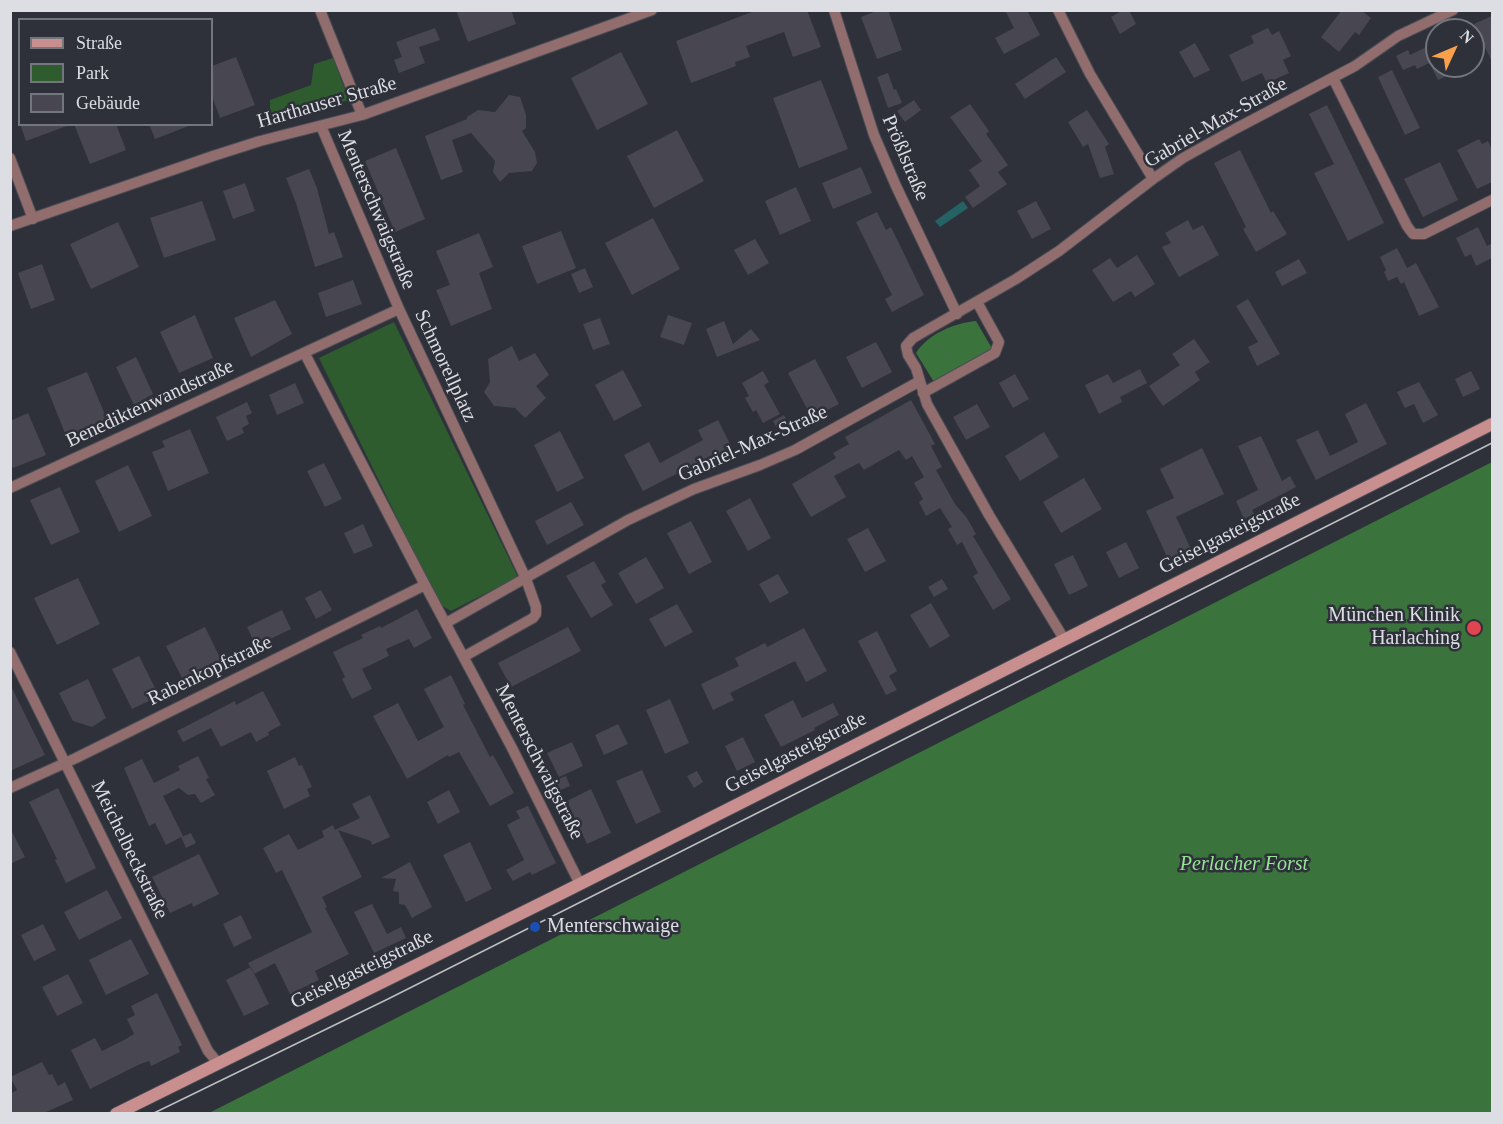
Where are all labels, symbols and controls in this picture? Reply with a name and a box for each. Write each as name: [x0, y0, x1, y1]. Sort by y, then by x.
legend: [18, 18, 213, 126]
north arrow: [1425, 18, 1485, 78]
text: N: [1457, 26, 1477, 47]
text: Straße: [76, 33, 122, 53]
text: Park: [76, 63, 109, 83]
street label: Harthauser Straße: [255, 72, 399, 134]
street label: Gabriel-Max-Straße: [1140, 72, 1292, 174]
text: Gebäude: [76, 93, 140, 113]
street label: Prößlstraße: [876, 111, 934, 205]
street label: Menterschwaigstraße: [332, 127, 420, 293]
street label: Schmorellplatz: [409, 306, 481, 426]
street label: Benediktenwandstraße: [62, 355, 238, 453]
street label: Gabriel-Max-Straße: [675, 400, 831, 488]
street label: Geiselgasteigstraße: [1155, 488, 1305, 580]
place label: München Klinik Harlaching: [1328, 604, 1460, 651]
marker: München Klinik Harlaching: [1465, 619, 1483, 637]
street label: Rabenkopfstraße: [144, 631, 276, 711]
street label: Menterschwaigstraße: [489, 680, 589, 844]
street label: Geiselgasteigstraße: [721, 707, 871, 799]
street label: Meichelbeckstraße: [85, 777, 173, 923]
park label: Perlacher Forst: [1180, 853, 1308, 877]
place label: Menterschwaige: [547, 915, 679, 939]
marker: Menterschwaige: [528, 920, 542, 934]
street label: Geiselgasteigstraße: [287, 925, 437, 1015]

